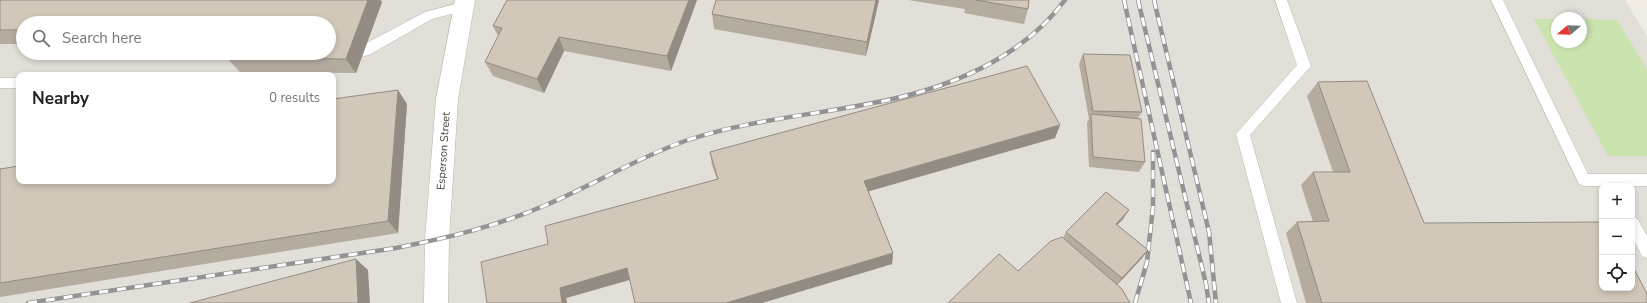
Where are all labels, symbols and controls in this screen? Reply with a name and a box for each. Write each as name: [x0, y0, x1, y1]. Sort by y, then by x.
north arrow: [1551, 12, 1587, 48]
search box: [16, 16, 336, 60]
icon: search: [30, 27, 52, 49]
text: Search here: [62, 28, 142, 48]
text: Nearby: [32, 87, 89, 110]
text: 0 results: [269, 89, 320, 107]
street label: Esperson Street: [433, 111, 454, 191]
map controls: [1599, 183, 1635, 291]
button: +: [1599, 183, 1635, 219]
button: −: [1599, 219, 1635, 255]
button: locate: [1599, 255, 1635, 291]

